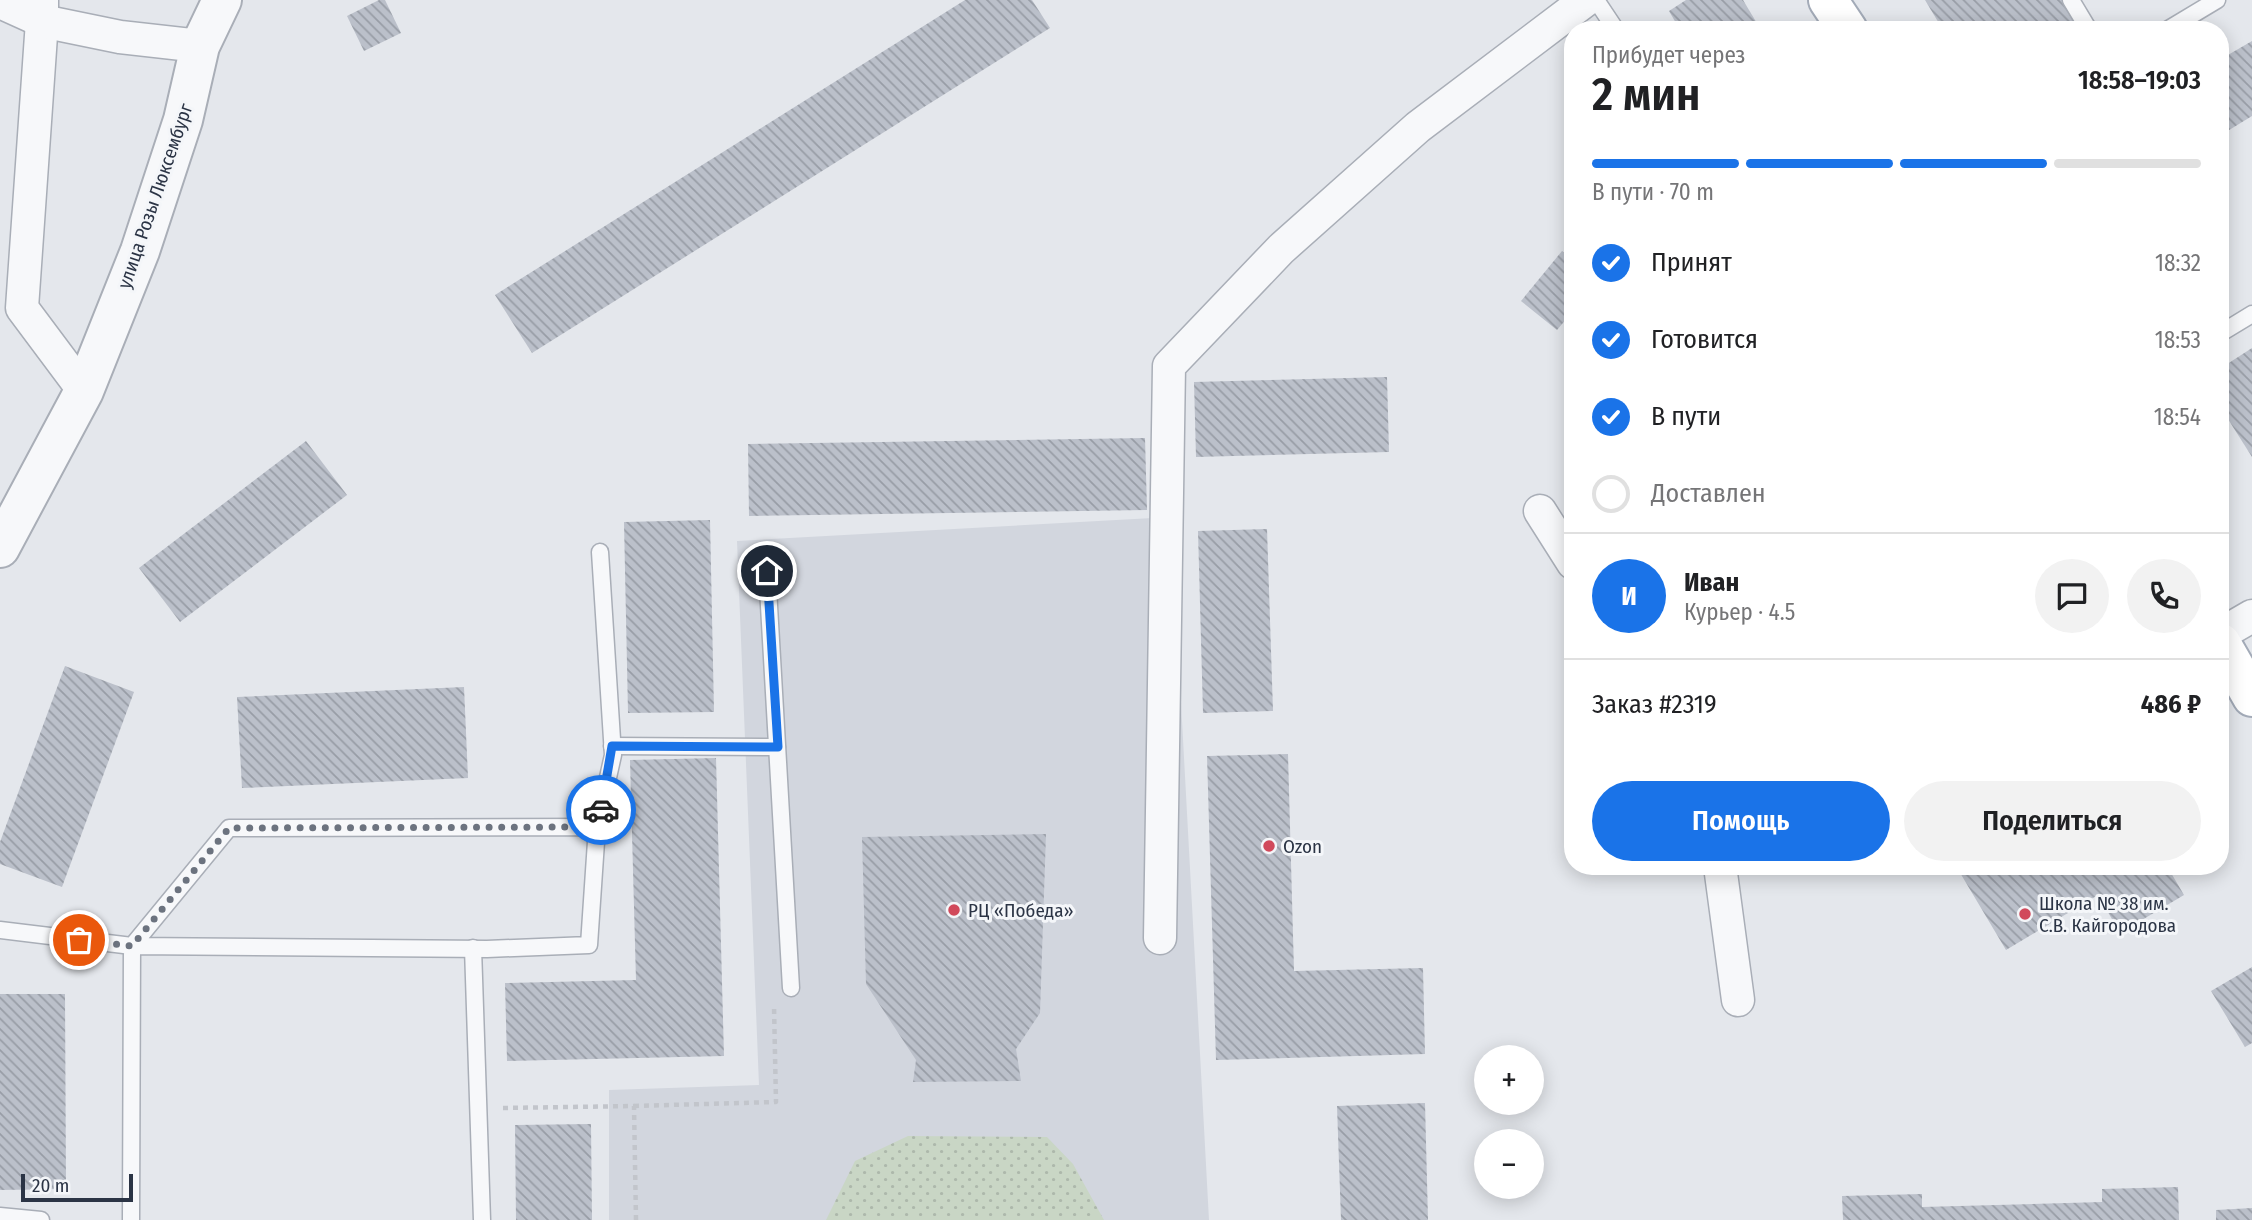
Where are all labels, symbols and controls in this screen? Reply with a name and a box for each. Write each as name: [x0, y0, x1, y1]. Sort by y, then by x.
text: Прибудет через: [1592, 41, 1745, 69]
text: 18:58–19:03: [2078, 65, 2201, 96]
text: 2 мин: [1592, 67, 1700, 122]
street label: улица Розы Люксембург: [112, 100, 198, 292]
text: В пути · 70 m: [1592, 178, 1714, 206]
icon: check: [1592, 244, 1630, 282]
text: Принят: [1651, 247, 1732, 278]
text: 18:32: [2155, 249, 2201, 277]
icon: check: [1592, 321, 1630, 359]
text: Готовится: [1651, 324, 1758, 355]
text: 18:53: [2155, 326, 2201, 354]
icon: check: [1592, 398, 1630, 436]
text: В пути: [1651, 401, 1721, 432]
text: 18:54: [2154, 403, 2201, 431]
text: Доставлен: [1651, 478, 1766, 509]
pin: [737, 541, 797, 601]
icon: home: [748, 552, 786, 590]
button: chat: [2035, 559, 2109, 633]
button: phone: [2127, 559, 2201, 633]
text: Иван: [1684, 567, 1739, 598]
text: И: [1621, 581, 1637, 612]
text: Курьер · 4.5: [1684, 598, 1795, 626]
text: Заказ #2319: [1592, 689, 1717, 720]
text: 486 ₽: [2141, 689, 2201, 720]
courier: [566, 775, 636, 845]
button: Помощь: [1592, 781, 1890, 861]
button: Поделиться: [1904, 781, 2201, 861]
icon: car: [582, 791, 620, 829]
place label: Ozon: [1283, 835, 1322, 858]
marker: Ozon: [1261, 838, 1277, 854]
place label: Школа № 38 им. С.В. Кайгородова: [2039, 892, 2176, 937]
place label: РЦ «Победа»: [968, 899, 1074, 922]
marker: РЦ «Победа»: [946, 902, 962, 918]
marker: Школа № 38 им. С.В. Кайгородова: [2017, 906, 2033, 922]
pin: [49, 910, 109, 970]
icon: bag: [60, 921, 98, 959]
map controls: [1474, 1045, 1544, 1199]
button: +: [1474, 1045, 1544, 1115]
button: −: [1474, 1129, 1544, 1199]
scale bar: [21, 1171, 133, 1203]
text: 20 m: [32, 1174, 69, 1197]

